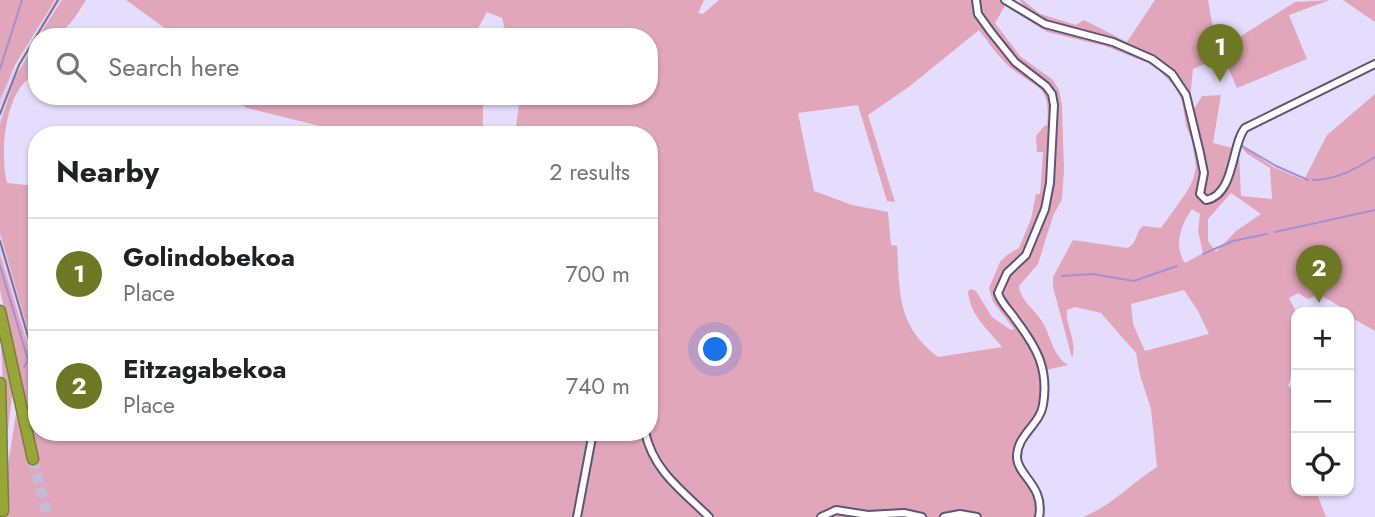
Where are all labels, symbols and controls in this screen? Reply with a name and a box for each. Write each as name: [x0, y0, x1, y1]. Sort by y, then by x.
pin: 1: [1197, 24, 1243, 82]
search box: [28, 28, 658, 105]
icon: search: [52, 48, 90, 86]
text: Search here: [108, 48, 240, 86]
text: Nearby: [56, 150, 159, 193]
text: 2 results: [549, 155, 630, 189]
text: Golindobekoa: [123, 238, 295, 276]
pin: 2: [1296, 245, 1342, 303]
text: 1: [73, 257, 85, 291]
text: 700 m: [565, 257, 630, 291]
text: Place: [123, 276, 175, 310]
map controls: [1291, 307, 1354, 496]
button: +: [1291, 307, 1354, 370]
your location: [698, 332, 732, 366]
text: Eitzagabekoa: [123, 350, 287, 388]
text: 2: [71, 369, 87, 403]
text: 740 m: [566, 369, 630, 403]
button: −: [1291, 370, 1354, 433]
text: Place: [123, 388, 175, 422]
button: locate: [1291, 433, 1354, 496]

